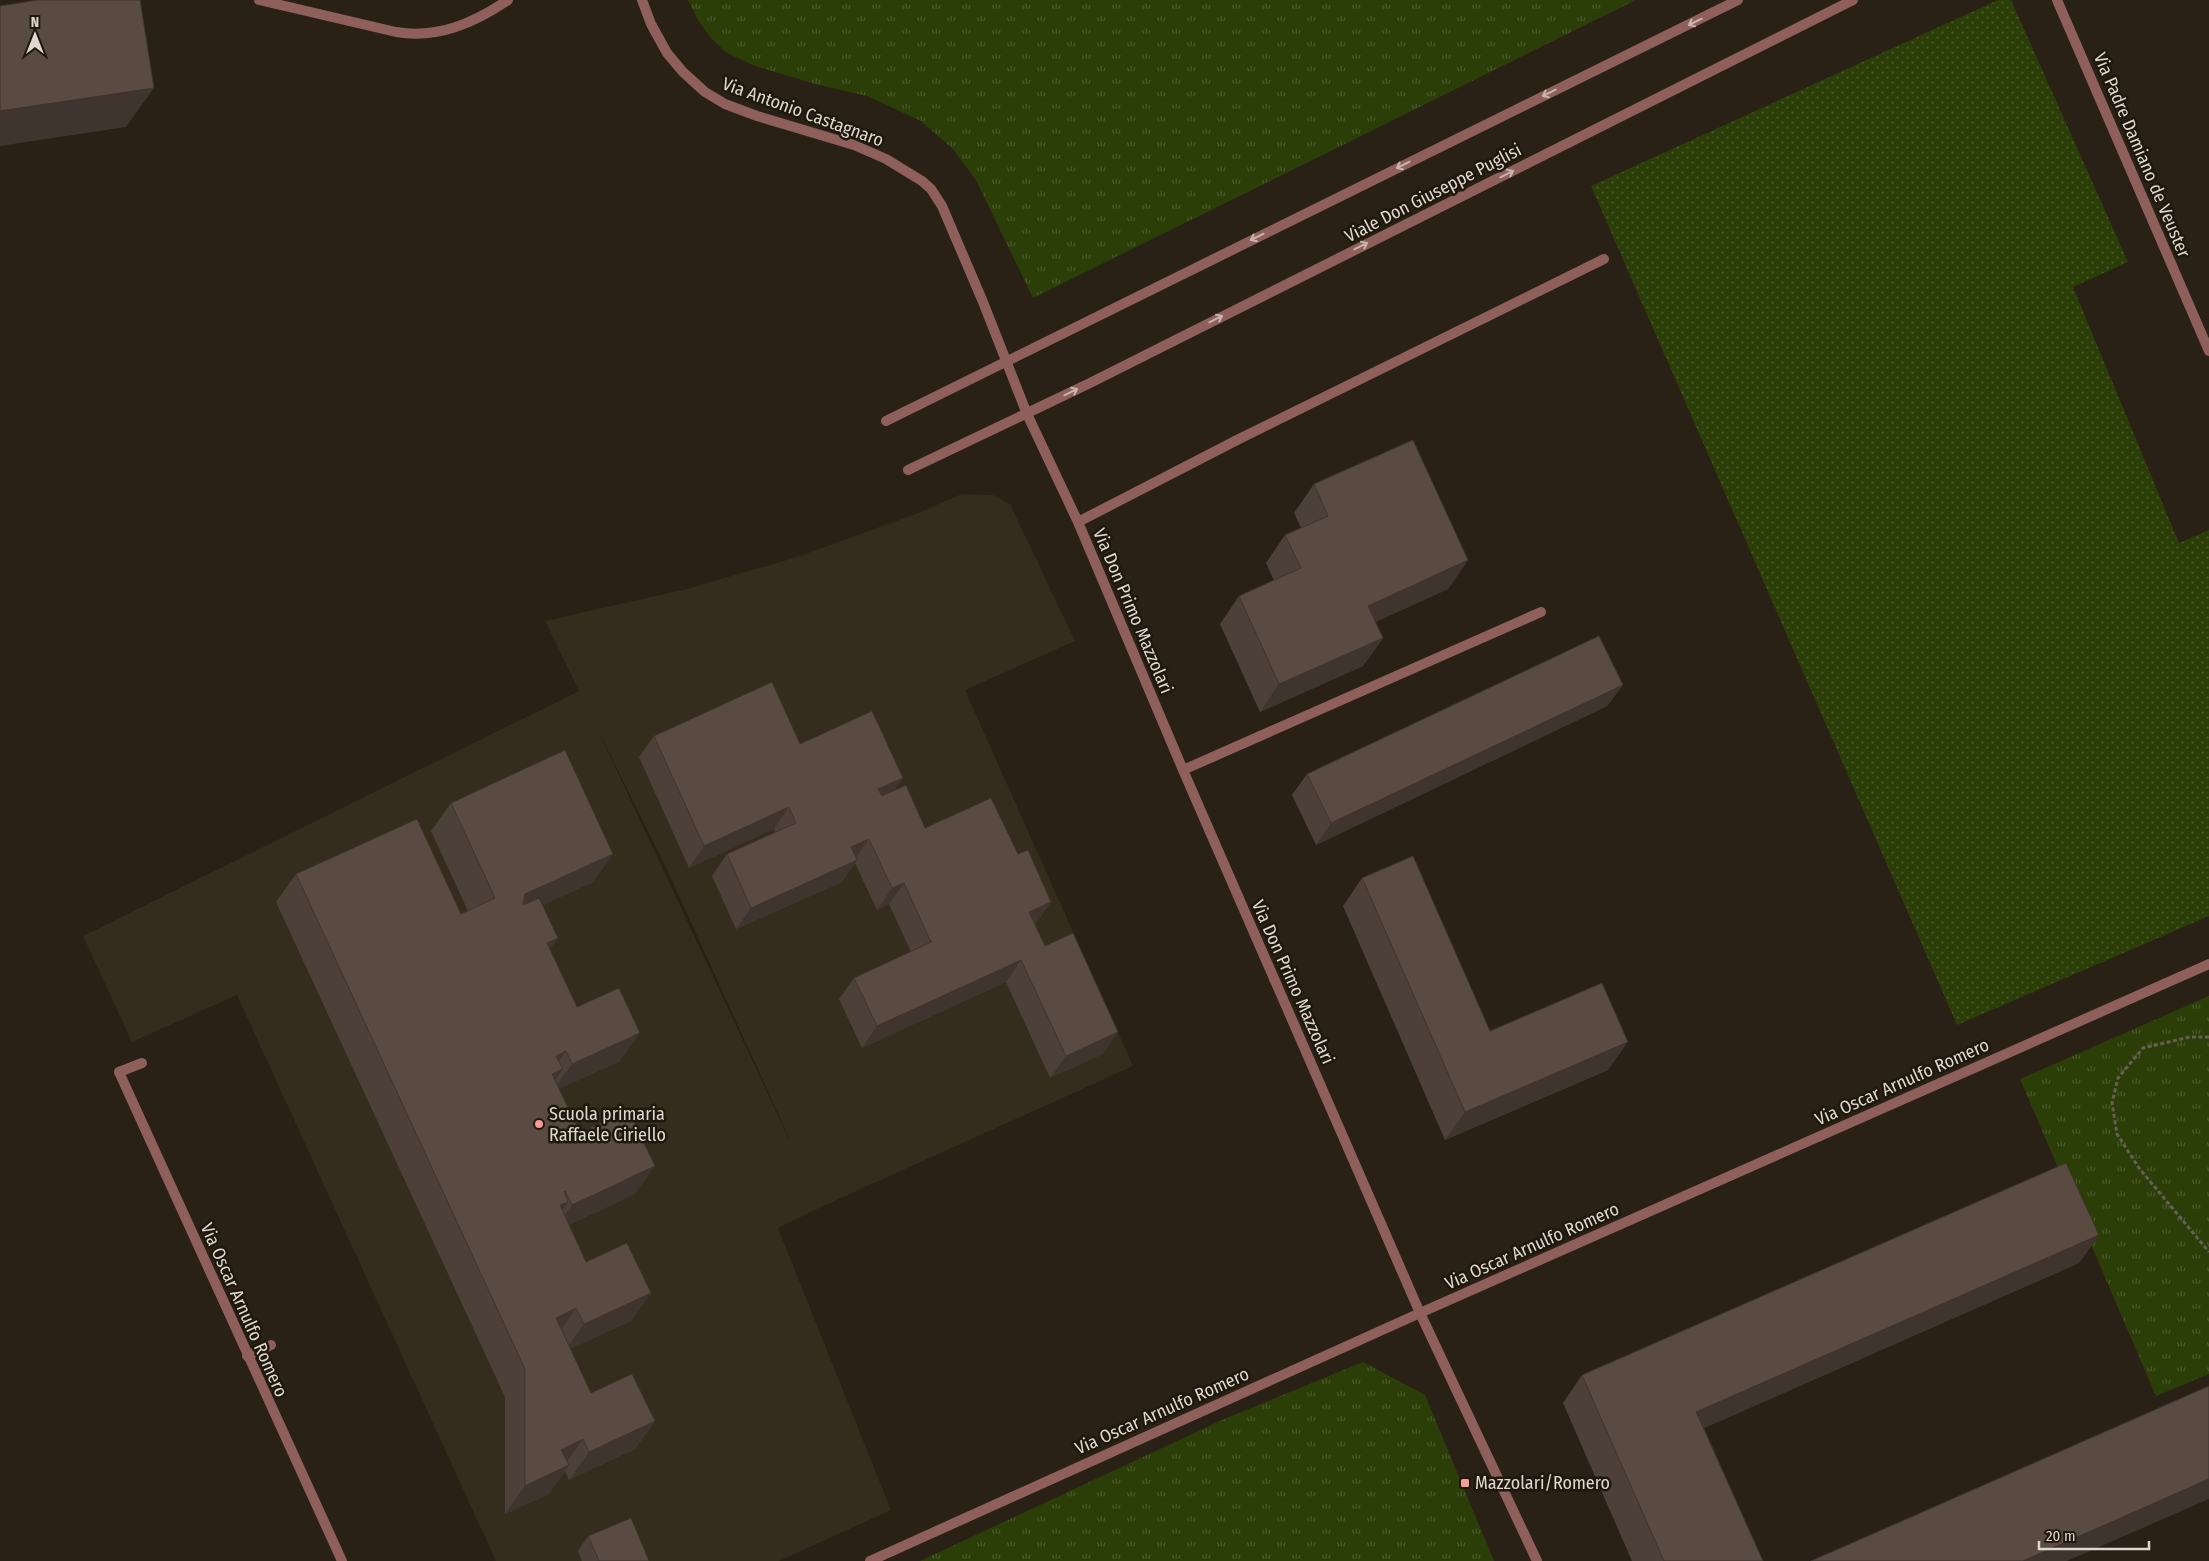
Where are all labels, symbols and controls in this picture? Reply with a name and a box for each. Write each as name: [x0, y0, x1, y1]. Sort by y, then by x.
north arrow: [10, 10, 60, 60]
text: N: [31, 14, 39, 31]
one-way arrow: [1687, 17, 1702, 27]
street label: Via Padre Damiano de Veuster: [2089, 49, 2195, 261]
street label: Via Antonio Castagnaro: [719, 73, 887, 151]
one-way arrow: [1542, 89, 1557, 99]
street label: Viale Don Giuseppe Puglisi: [1341, 139, 1525, 247]
one-way arrow: [1396, 161, 1411, 170]
one-way arrow: [1499, 169, 1514, 179]
one-way arrow: [1250, 233, 1265, 242]
one-way arrow: [1353, 241, 1368, 251]
one-way arrow: [1208, 314, 1223, 323]
one-way arrow: [1063, 387, 1078, 396]
street label: Via Don Primo Mazzolari: [1088, 525, 1178, 697]
street label: Via Don Primo Mazzolari: [1247, 897, 1339, 1067]
street label: Via Oscar Arnulfo Romero: [1812, 1034, 1992, 1130]
place label: Scuola primaria Raffaele Ciriello: [549, 1103, 666, 1146]
marker: Scuola primaria Raffaele Ciriello: [533, 1118, 545, 1130]
street label: Via Oscar Arnulfo Romero: [1442, 1198, 1622, 1294]
street label: Via Oscar Arnulfo Romero: [196, 1220, 292, 1400]
street label: Via Oscar Arnulfo Romero: [1072, 1363, 1252, 1459]
place label: Mazzolari/Romero: [1475, 1472, 1610, 1494]
marker: Mazzolari/Romero: [1459, 1477, 1471, 1489]
scale bar: [2039, 1518, 2149, 1550]
text: 20 m: [2046, 1527, 2076, 1545]

